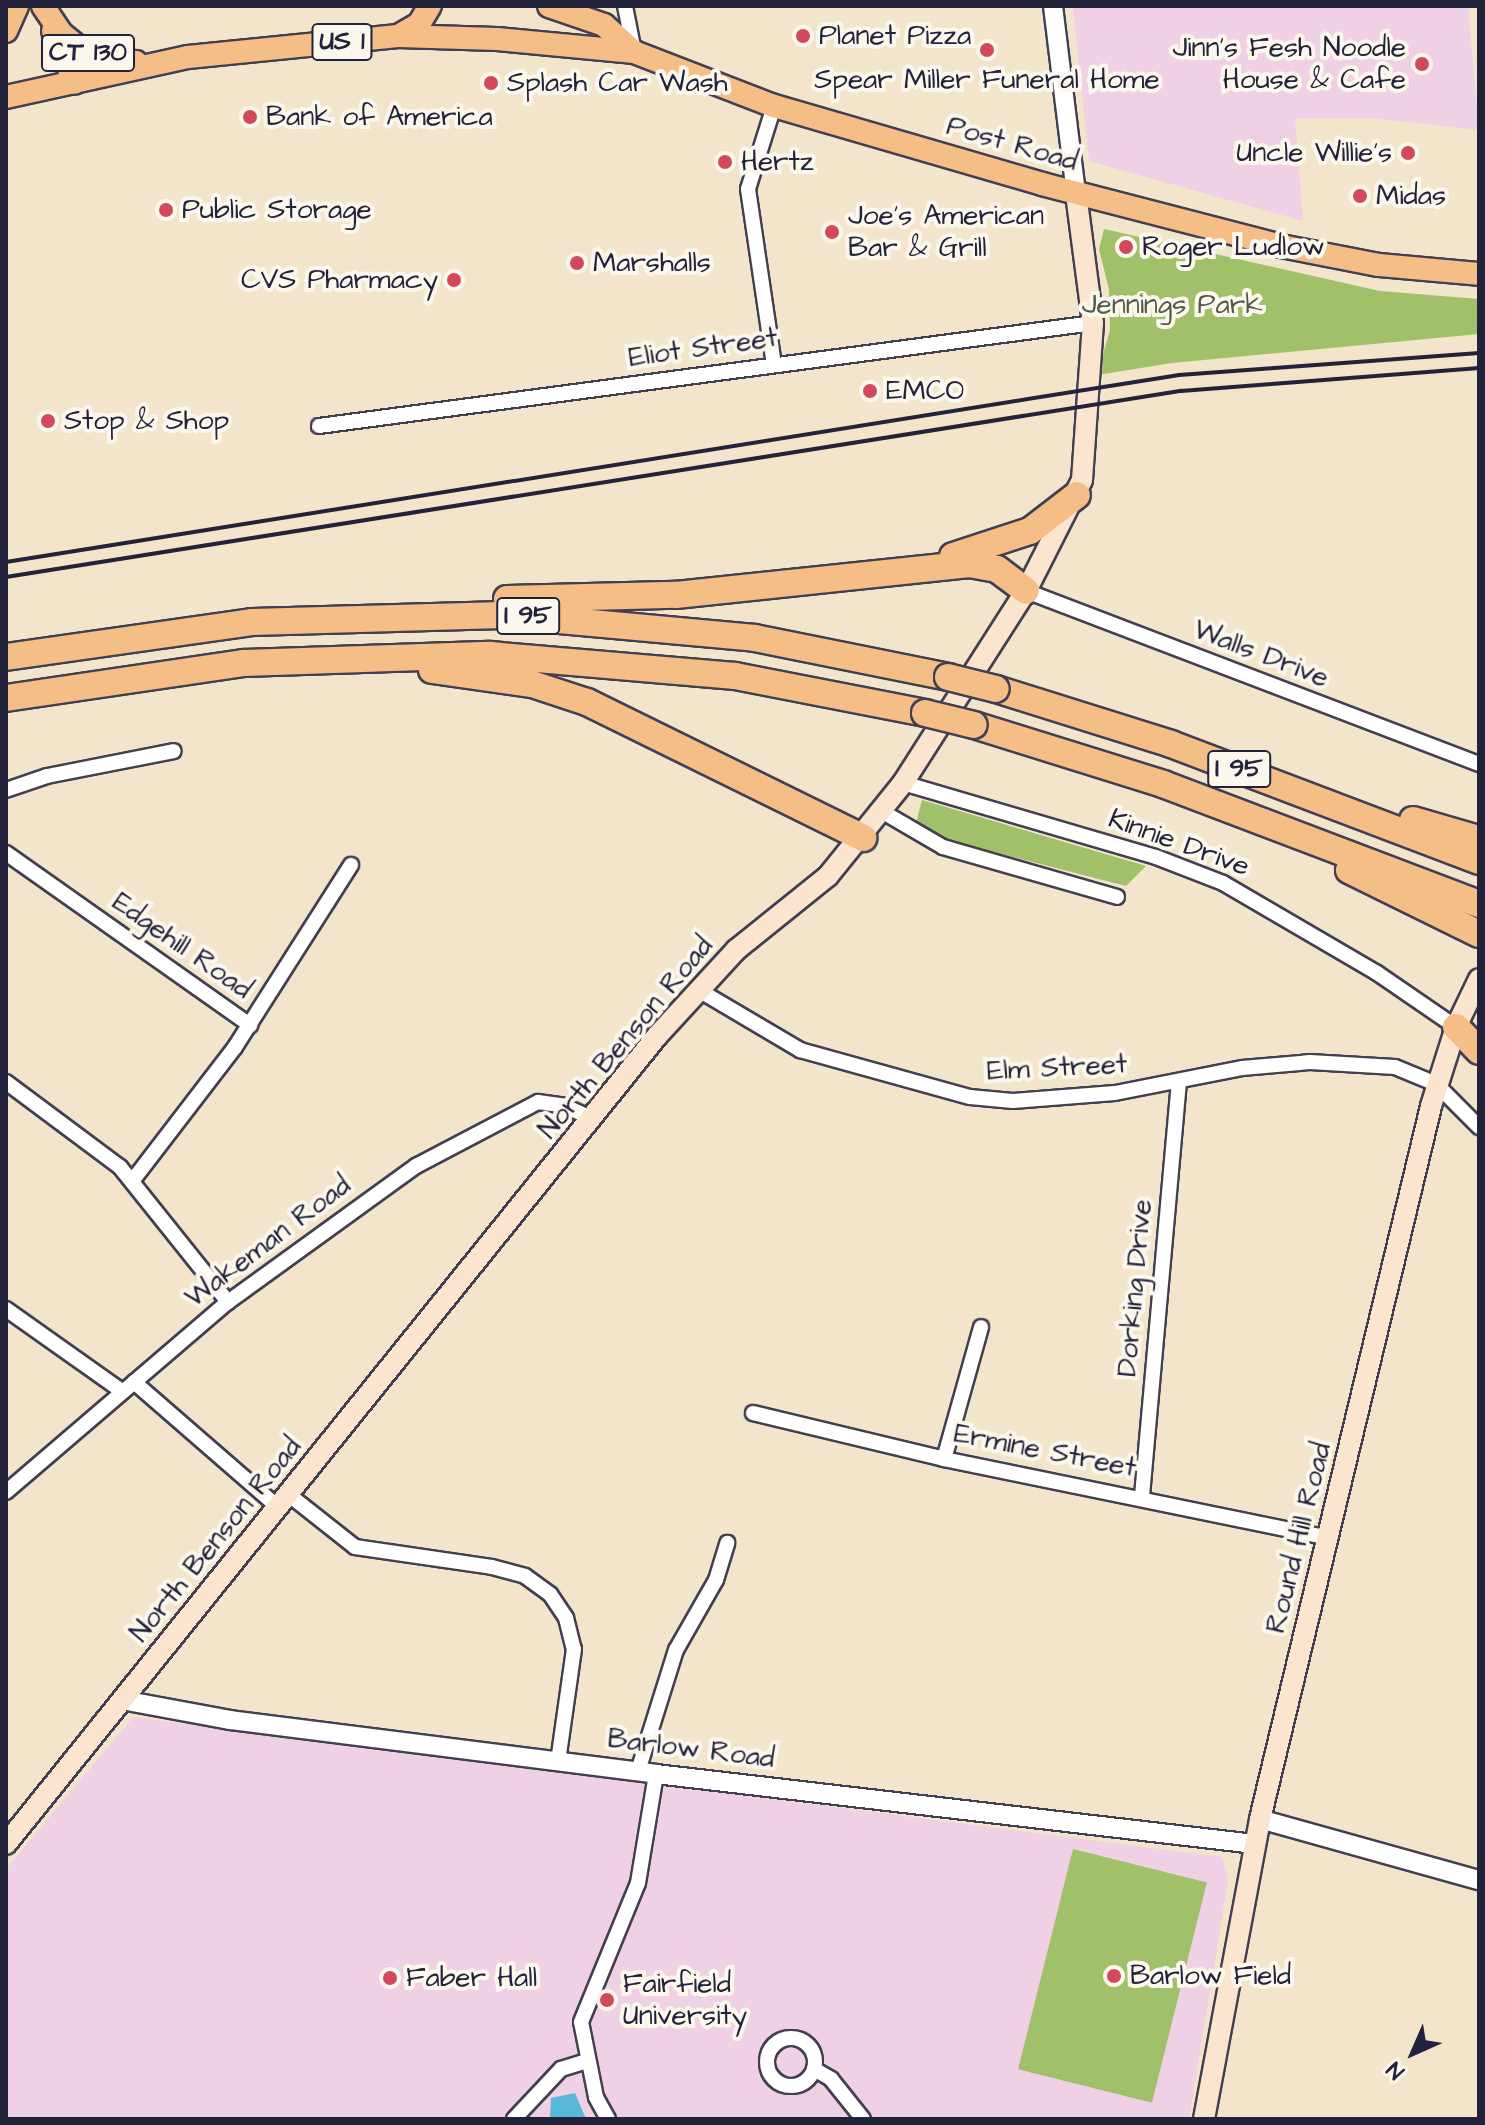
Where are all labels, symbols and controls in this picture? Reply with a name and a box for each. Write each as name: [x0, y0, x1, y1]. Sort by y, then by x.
place label: Planet Pizza: [819, 19, 971, 53]
road number: US 1: [310, 20, 374, 64]
marker: Planet Pizza: [794, 27, 812, 45]
road number: CT 130: [40, 31, 136, 75]
place label: Jinn's Fesh Noodle House & Cafe: [1173, 31, 1406, 97]
marker: Spear Miller Funeral Home: [978, 41, 996, 59]
marker: Jinn's Fesh Noodle House & Cafe: [1413, 55, 1431, 73]
place label: Spear Miller Funeral Home: [814, 63, 1160, 97]
place label: Splash Car Wash: [507, 66, 728, 100]
marker: Splash Car Wash: [482, 74, 500, 92]
place label: Bank of America: [266, 100, 493, 134]
marker: Bank of America: [241, 108, 259, 126]
street label: Post Road: [943, 109, 1081, 179]
place label: Uncle Willie's: [1236, 136, 1392, 170]
marker: Uncle Willie's: [1399, 144, 1417, 162]
place label: Hertz: [741, 145, 814, 179]
marker: Hertz: [716, 153, 734, 171]
place label: Midas: [1376, 179, 1446, 213]
marker: Midas: [1351, 187, 1369, 205]
place label: Public Storage: [182, 193, 372, 227]
place label: Joe's American Bar & Grill: [848, 199, 1044, 265]
marker: Public Storage: [157, 201, 175, 219]
marker: Joe's American Bar & Grill: [823, 223, 841, 241]
place label: Roger Ludlow: [1142, 230, 1325, 264]
marker: Roger Ludlow: [1117, 238, 1135, 256]
place label: Marshalls: [593, 246, 711, 280]
marker: Marshalls: [568, 254, 586, 272]
place label: CVS Pharmacy: [241, 263, 438, 297]
marker: CVS Pharmacy: [445, 271, 463, 289]
park label: Jennings Park: [1082, 288, 1262, 322]
street label: Eliot Street: [626, 321, 780, 375]
place label: EMCO: [886, 374, 964, 408]
marker: EMCO: [861, 382, 879, 400]
place label: Stop & Shop: [64, 404, 229, 438]
marker: Stop & Shop: [39, 412, 57, 430]
road number: I 95: [496, 594, 560, 638]
street label: Walls Drive: [1189, 613, 1333, 695]
road number: I 95: [1207, 747, 1271, 791]
street label: Kinnie Drive: [1104, 802, 1254, 884]
street label: Edgehill Road: [106, 886, 258, 1006]
street label: North Benson Road: [532, 930, 720, 1146]
street label: Elm Street: [986, 1048, 1128, 1088]
street label: Wakeman Road: [179, 1169, 357, 1315]
street label: Dorking Drive: [1111, 1198, 1159, 1378]
street label: Ermine Street: [951, 1417, 1139, 1485]
street label: North Benson Road: [123, 1431, 309, 1649]
street label: Round Hill Road: [1259, 1439, 1339, 1637]
street label: Barlow Road: [606, 1722, 776, 1776]
place label: Barlow Field: [1130, 1959, 1291, 1993]
place label: Faber Hall: [406, 1961, 537, 1995]
place label: Fairfield University: [623, 1967, 747, 2033]
marker: Barlow Field: [1105, 1967, 1123, 1985]
marker: Faber Hall: [381, 1969, 399, 1987]
marker: Fairfield University: [598, 1991, 616, 2009]
north arrow: [1373, 2013, 1453, 2093]
text: N: [1380, 2054, 1412, 2086]

